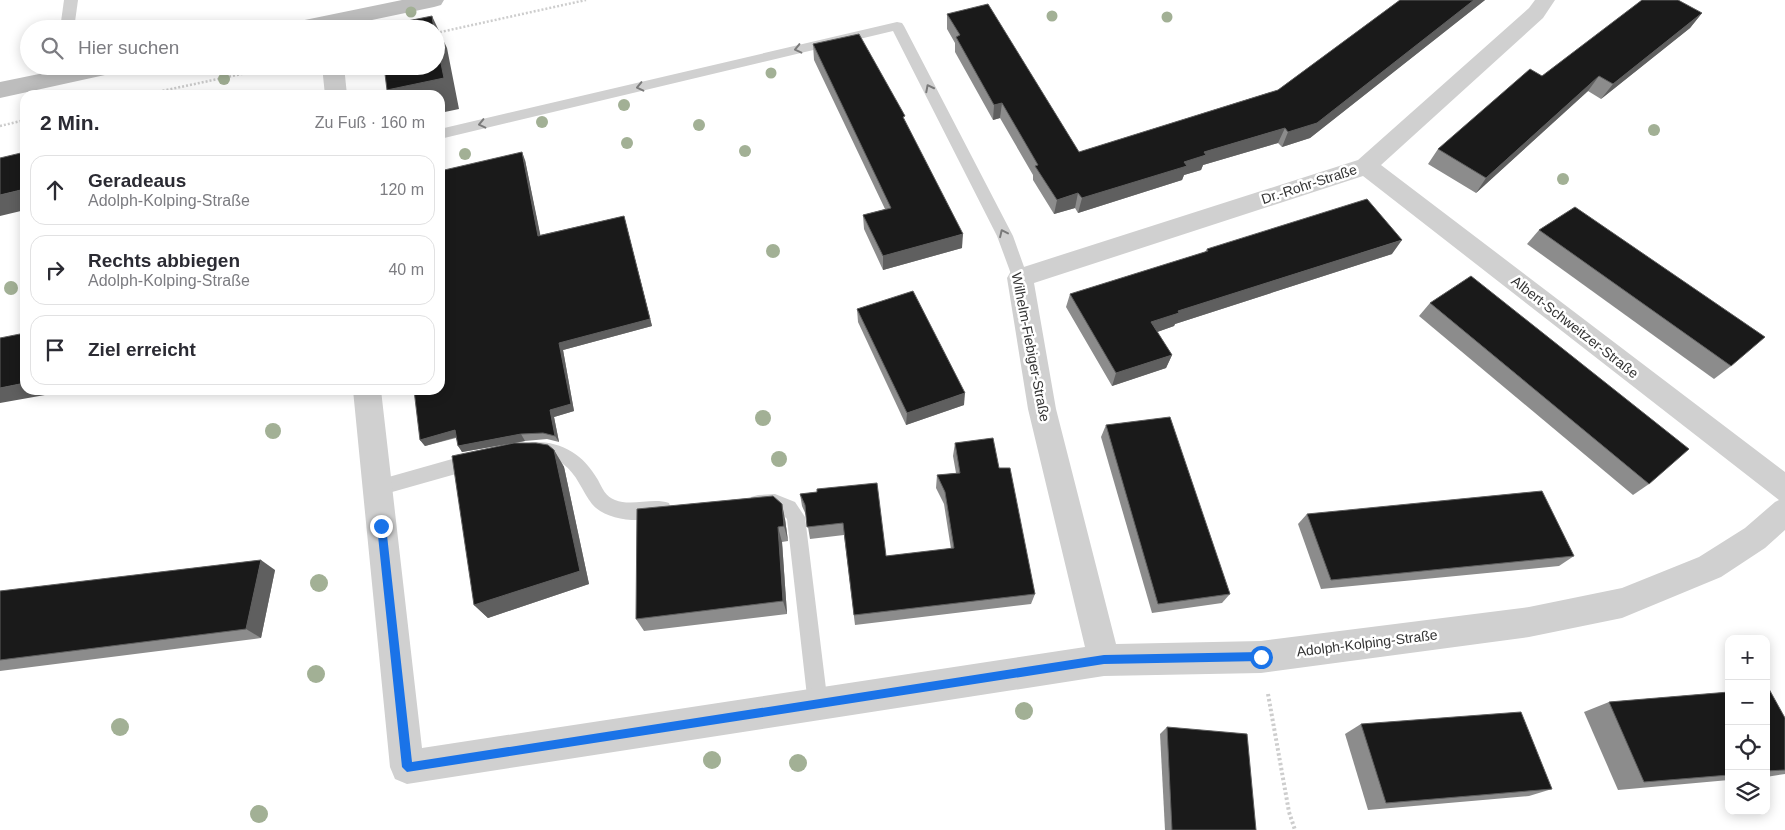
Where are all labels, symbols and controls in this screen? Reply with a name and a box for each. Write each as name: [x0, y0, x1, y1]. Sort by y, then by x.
search box: [20, 20, 445, 75]
icon: search: [38, 34, 66, 62]
text: Hier suchen: [78, 37, 179, 58]
one-way arrow: [794, 43, 803, 54]
one-way arrow: [636, 81, 645, 92]
one-way arrow: [925, 84, 935, 93]
text: 2 Min.: [40, 111, 100, 134]
text: Zu Fuß · 160 m: [315, 114, 425, 131]
one-way arrow: [478, 118, 487, 129]
street label: Dr.-Rohr-Straße: [1259, 161, 1359, 207]
text: Geradeaus: [88, 170, 186, 191]
icon: ahead: [41, 176, 69, 204]
text: 120 m: [380, 181, 424, 198]
text: Adolph-Kolping-Straße: [88, 192, 250, 209]
one-way arrow: [998, 229, 1009, 238]
text: Rechts abbiegen: [88, 250, 240, 271]
icon: right: [41, 256, 69, 284]
text: 40 m: [388, 261, 424, 278]
street label: Wilhelm-Fiebiger-Straße: [1009, 271, 1053, 423]
text: Adolph-Kolping-Straße: [88, 272, 250, 289]
street label: Albert-Schweitzer-Straße: [1508, 273, 1642, 382]
icon: arrive: [41, 336, 69, 364]
text: Ziel erreicht: [88, 339, 196, 360]
route end: [370, 515, 393, 538]
street label: Adolph-Kolping-Straße: [1296, 626, 1438, 660]
map controls: [1725, 635, 1770, 815]
button: +: [1725, 635, 1770, 680]
route start: [1250, 646, 1273, 669]
button: −: [1725, 680, 1770, 725]
button: locate: [1725, 725, 1770, 770]
button: layers: [1725, 770, 1770, 815]

